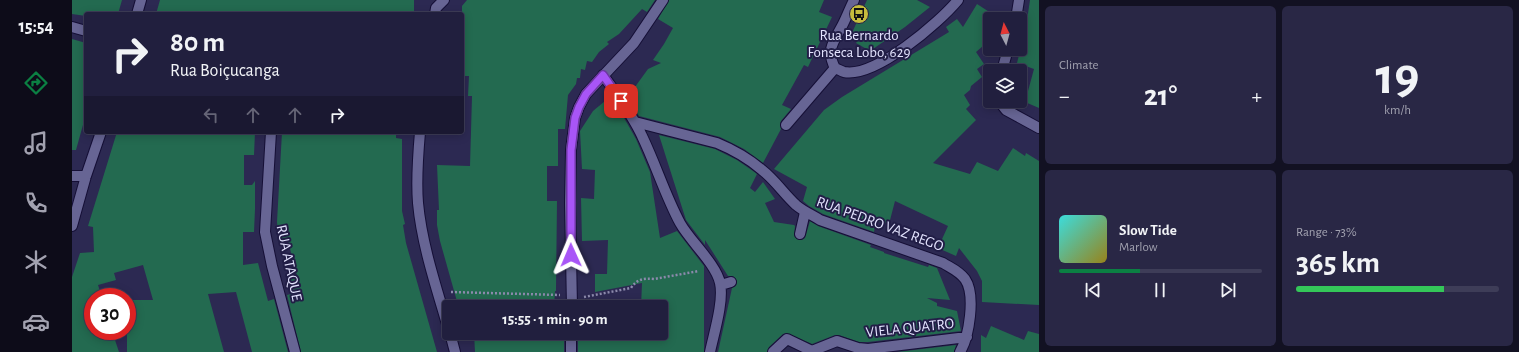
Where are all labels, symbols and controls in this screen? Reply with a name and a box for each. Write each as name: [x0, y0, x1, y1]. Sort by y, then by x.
bus stop icon: Rua Bernardo Fonseca Lobo, 629: [848, 3, 870, 25]
north arrow: [983, 12, 1027, 56]
map controls: [983, 12, 1027, 108]
text: 15:54: [18, 18, 54, 36]
icon: right: [104, 28, 156, 80]
place label: Rua Bernardo Fonseca Lobo, 629: [807, 28, 911, 60]
text: 80 m: [170, 29, 225, 57]
text: 19: [1376, 51, 1419, 103]
text: Climate: [1059, 59, 1098, 72]
text: Rua Boiçucanga: [170, 62, 280, 80]
button: layers: [983, 64, 1027, 108]
icon: directions: [22, 69, 50, 97]
text: 21°: [1144, 81, 1177, 111]
pin: [604, 84, 638, 118]
text: −: [1059, 85, 1070, 107]
text: +: [1251, 85, 1262, 107]
icon: arrive: [610, 90, 632, 112]
icon: left: [200, 104, 222, 126]
icon: ahead: [242, 104, 264, 126]
icon: ahead: [284, 104, 306, 126]
icon: right: [326, 104, 348, 126]
text: km/h: [1384, 104, 1411, 117]
icon: music: [22, 129, 50, 157]
icon: phone: [22, 189, 50, 217]
street label: RUA PEDRO VAZ REGO: [814, 194, 946, 254]
text: Slow Tide: [1119, 223, 1177, 238]
street label: RUA ATAQUE: [274, 224, 304, 302]
text: Range · 73%: [1296, 226, 1357, 239]
position arrow: [550, 234, 592, 276]
text: Marlow: [1119, 241, 1157, 254]
icon: climate: [22, 248, 50, 276]
text: 365 km: [1296, 248, 1380, 278]
icon: previous: [1082, 279, 1104, 301]
icon: pause: [1149, 279, 1171, 301]
icon: next: [1217, 279, 1239, 301]
speed limit sign: 30: [84, 288, 136, 340]
icon: car: [22, 308, 50, 336]
text: 15:55 · 1 min · 90 m: [502, 312, 608, 327]
street label: VIELA QUATRO: [865, 316, 955, 340]

